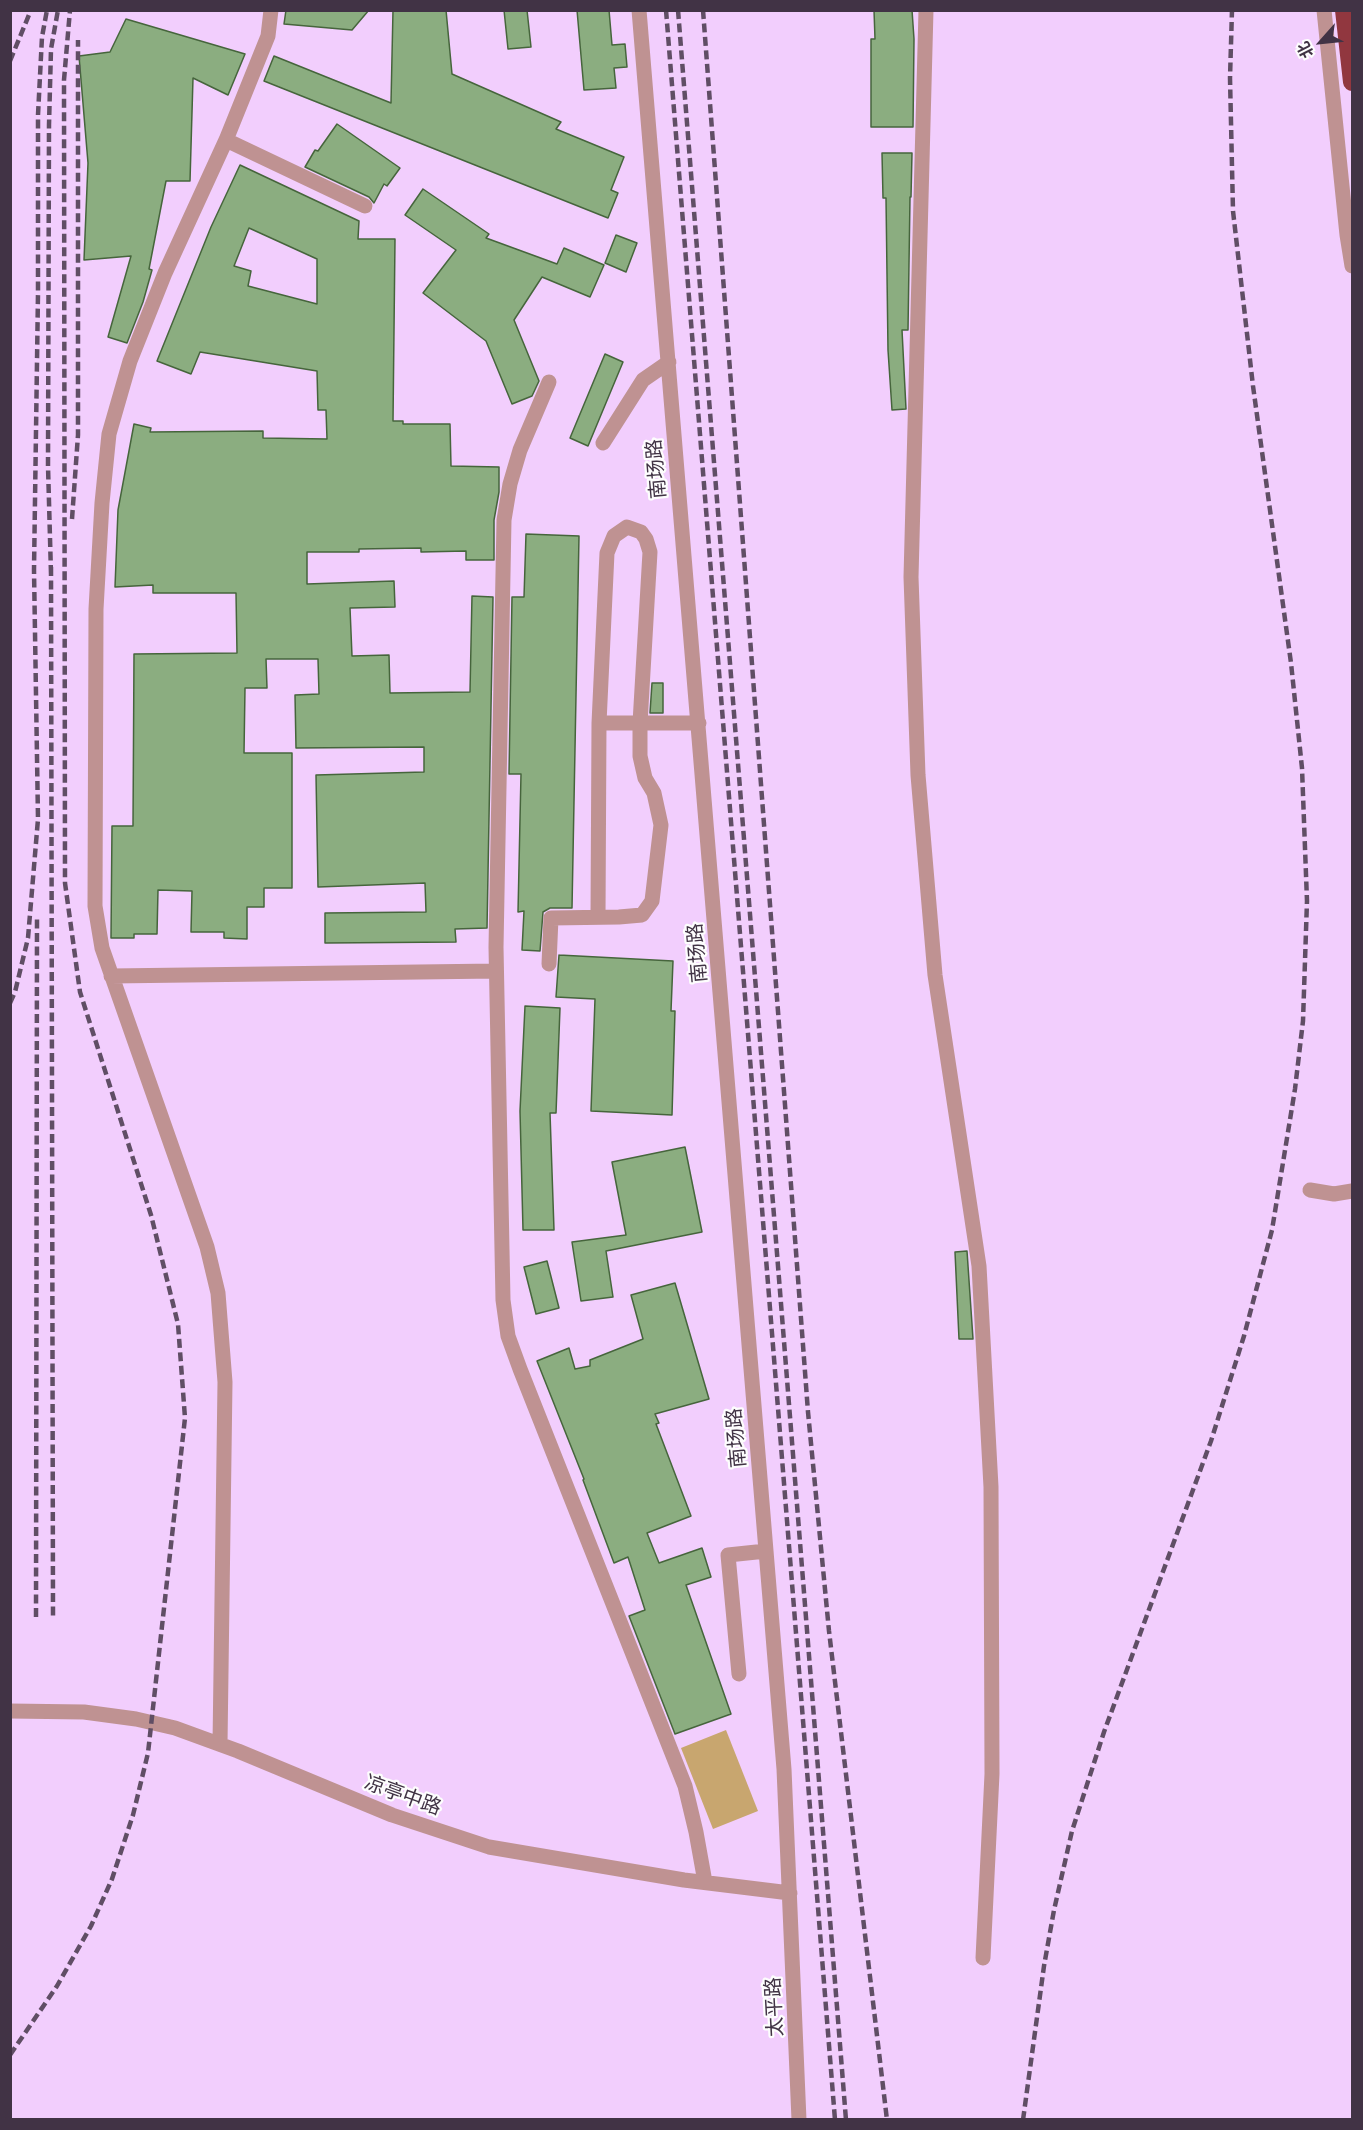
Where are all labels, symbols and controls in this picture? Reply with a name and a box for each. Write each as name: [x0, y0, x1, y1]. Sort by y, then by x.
north arrow: [1291, 12, 1351, 72]
text: 北: [1292, 39, 1317, 62]
street label: 南场路: [641, 438, 671, 500]
street label: 南场路: [682, 922, 712, 984]
street label: 南场路: [721, 1407, 751, 1469]
street label: 凉亭中路: [361, 1770, 445, 1820]
street label: 太平路: [760, 1976, 788, 2038]

